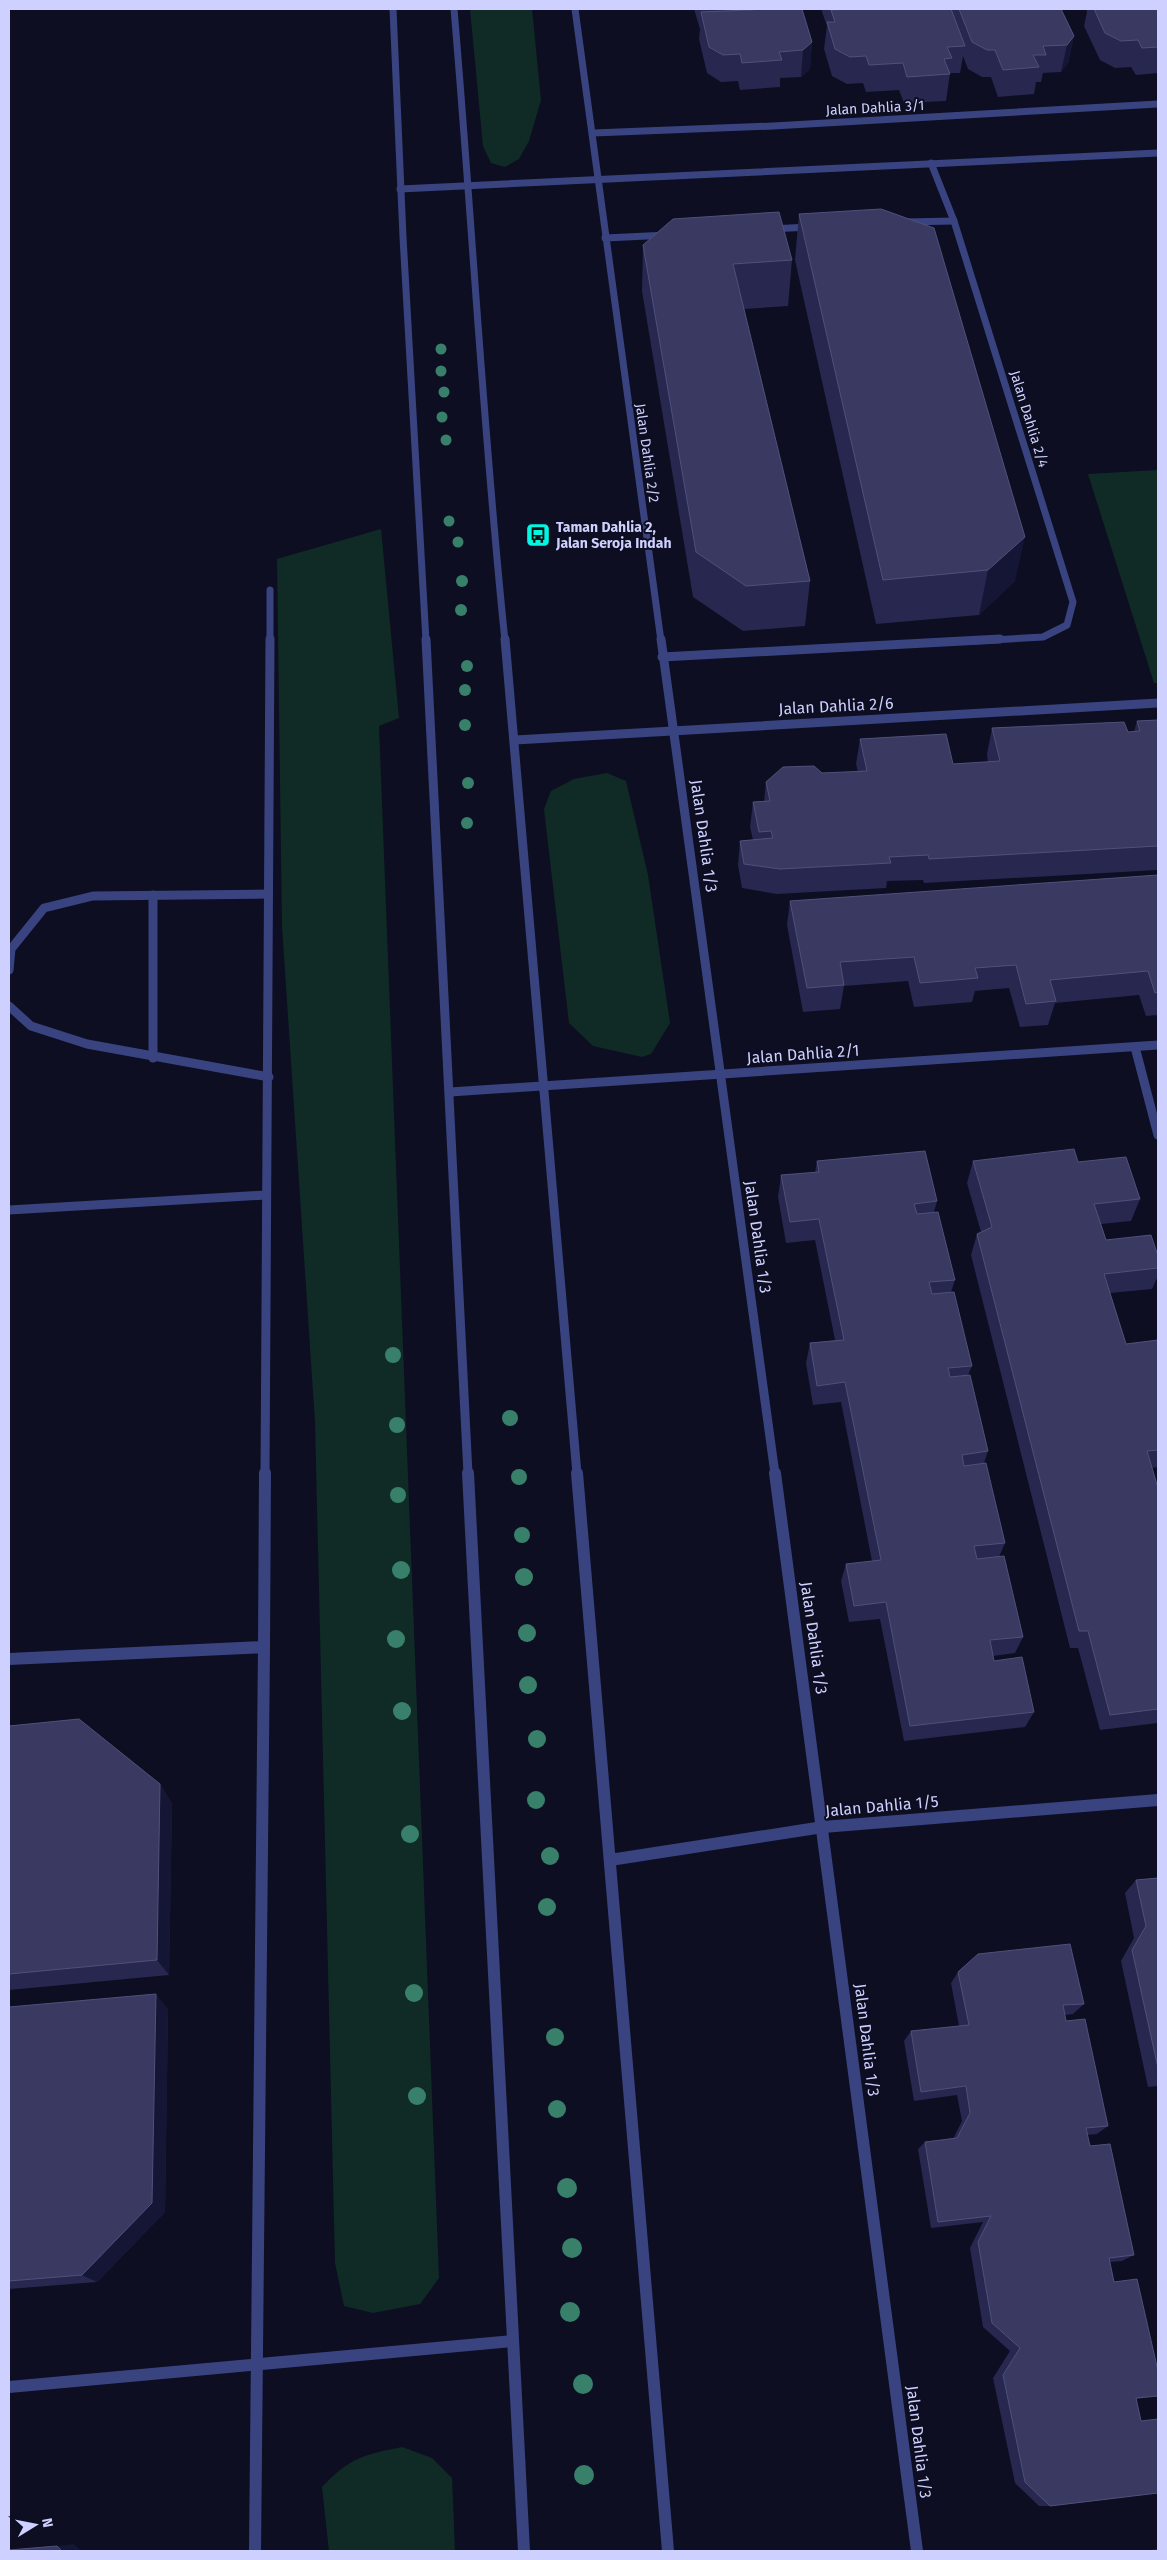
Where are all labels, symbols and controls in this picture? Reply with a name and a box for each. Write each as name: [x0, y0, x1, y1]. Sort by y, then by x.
street label: Jalan Dahlia 3/1: [825, 97, 925, 119]
street label: Jalan Dahlia 2/4: [1006, 369, 1052, 470]
street label: Jalan Dahlia 2/2: [632, 402, 662, 504]
place label: Taman Dahlia 2, Jalan Seroja Indah: [555, 519, 672, 552]
bus stop icon: Taman Dahlia 2, Jalan Seroja Indah: [525, 522, 551, 548]
street label: Jalan Dahlia 2/6: [778, 694, 894, 718]
street label: Jalan Dahlia 1/3: [687, 778, 721, 894]
street label: Jalan Dahlia 2/1: [746, 1041, 860, 1067]
street label: Jalan Dahlia 1/3: [741, 1179, 775, 1295]
street label: Jalan Dahlia 1/3: [797, 1580, 831, 1696]
street label: Jalan Dahlia 1/5: [825, 1792, 939, 1820]
street label: Jalan Dahlia 1/3: [851, 1983, 883, 2097]
street label: Jalan Dahlia 1/3: [903, 2385, 935, 2499]
north arrow: [10, 2500, 60, 2550]
text: N: [38, 2517, 56, 2529]

